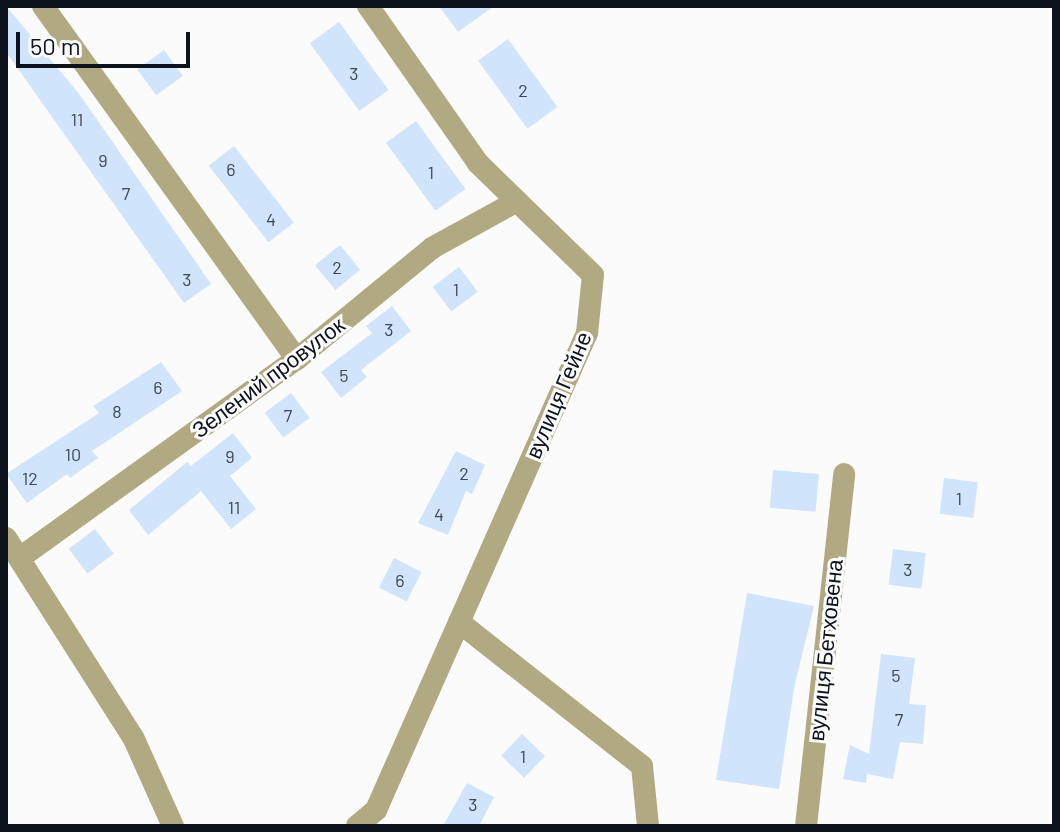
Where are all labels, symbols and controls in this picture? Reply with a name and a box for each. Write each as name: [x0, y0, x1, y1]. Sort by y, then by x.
scale bar: [20, 16, 194, 66]
text: 50 m: [30, 31, 81, 60]
house number: 3: [349, 62, 359, 84]
house number: 2: [518, 79, 528, 101]
house number: 11: [71, 108, 83, 130]
house number: 9: [98, 149, 108, 171]
house number: 6: [226, 158, 236, 180]
house number: 1: [428, 161, 434, 183]
house number: 7: [122, 182, 130, 204]
house number: 4: [266, 208, 276, 230]
house number: 2: [332, 256, 342, 278]
house number: 3: [182, 268, 192, 290]
house number: 1: [453, 278, 459, 300]
street label: Зелений провулок: [187, 311, 349, 443]
house number: 3: [384, 318, 394, 340]
street label: вулиця Гейне: [519, 328, 597, 462]
house number: 5: [339, 364, 349, 386]
house number: 6: [153, 376, 163, 398]
house number: 8: [112, 400, 122, 422]
house number: 7: [284, 404, 292, 426]
house number: 10: [65, 443, 81, 465]
house number: 9: [225, 445, 235, 467]
house number: 2: [459, 462, 469, 484]
house number: 12: [22, 467, 38, 489]
house number: 1: [956, 487, 962, 509]
house number: 11: [228, 496, 240, 518]
house number: 4: [434, 503, 444, 525]
street label: вулиця Бетховена: [802, 558, 848, 742]
house number: 3: [903, 558, 913, 580]
house number: 6: [395, 569, 405, 591]
house number: 5: [891, 664, 901, 686]
house number: 7: [895, 708, 903, 730]
house number: 1: [520, 745, 526, 767]
house number: 3: [468, 793, 478, 815]

